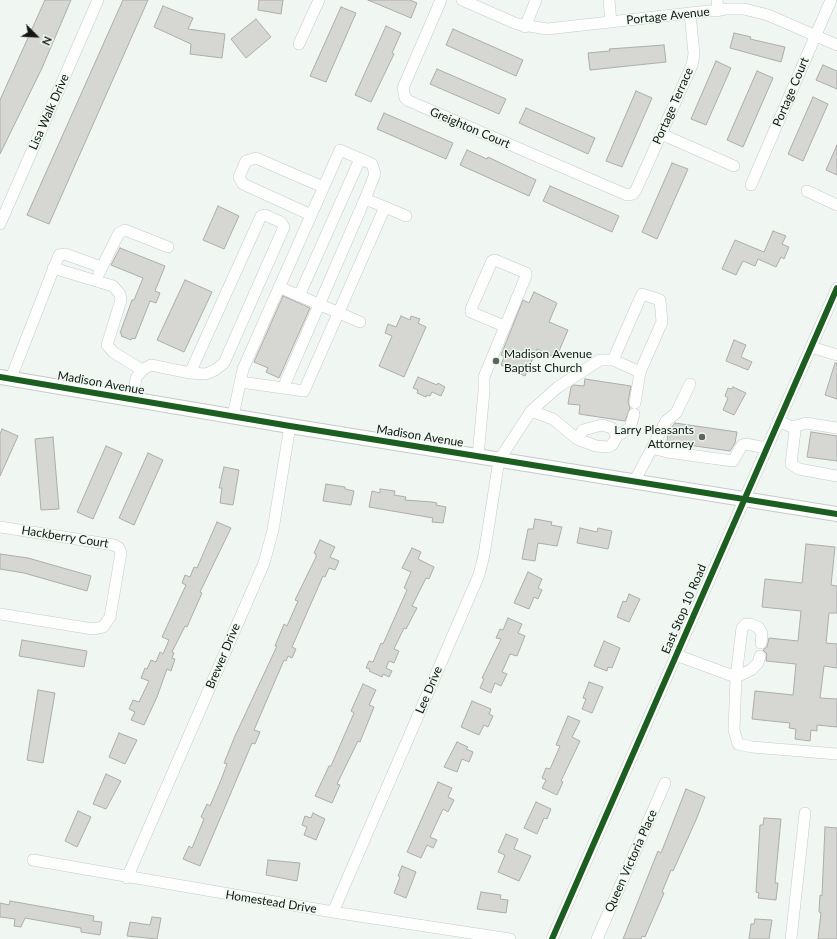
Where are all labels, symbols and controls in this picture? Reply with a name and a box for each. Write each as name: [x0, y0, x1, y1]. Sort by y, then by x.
street label: Portage Avenue: [626, 4, 710, 28]
north arrow: [16, 16, 56, 56]
text: N: [40, 35, 55, 48]
street label: Portage Court: [770, 55, 812, 129]
street label: Portage Terrace: [650, 65, 696, 147]
street label: Lisa Walk Drive: [26, 72, 72, 152]
street label: Greighton Court: [428, 105, 512, 151]
place label: Madison Avenue Baptist Church: [504, 347, 592, 375]
marker: Madison Avenue Baptist Church: [491, 356, 501, 366]
street label: Madison Avenue: [56, 368, 146, 398]
street label: Madison Avenue: [375, 422, 465, 450]
place label: Larry Pleasants Attorney: [614, 423, 694, 451]
marker: Larry Pleasants Attorney: [697, 432, 707, 442]
street label: Hackberry Court: [20, 523, 110, 551]
street label: East Stop 10 Road: [659, 562, 709, 656]
street label: Brewer Drive: [203, 621, 243, 691]
street label: Lee Drive: [413, 664, 445, 716]
street label: Queen Victoria Place: [602, 808, 660, 914]
street label: Homestead Drive: [224, 888, 318, 916]

